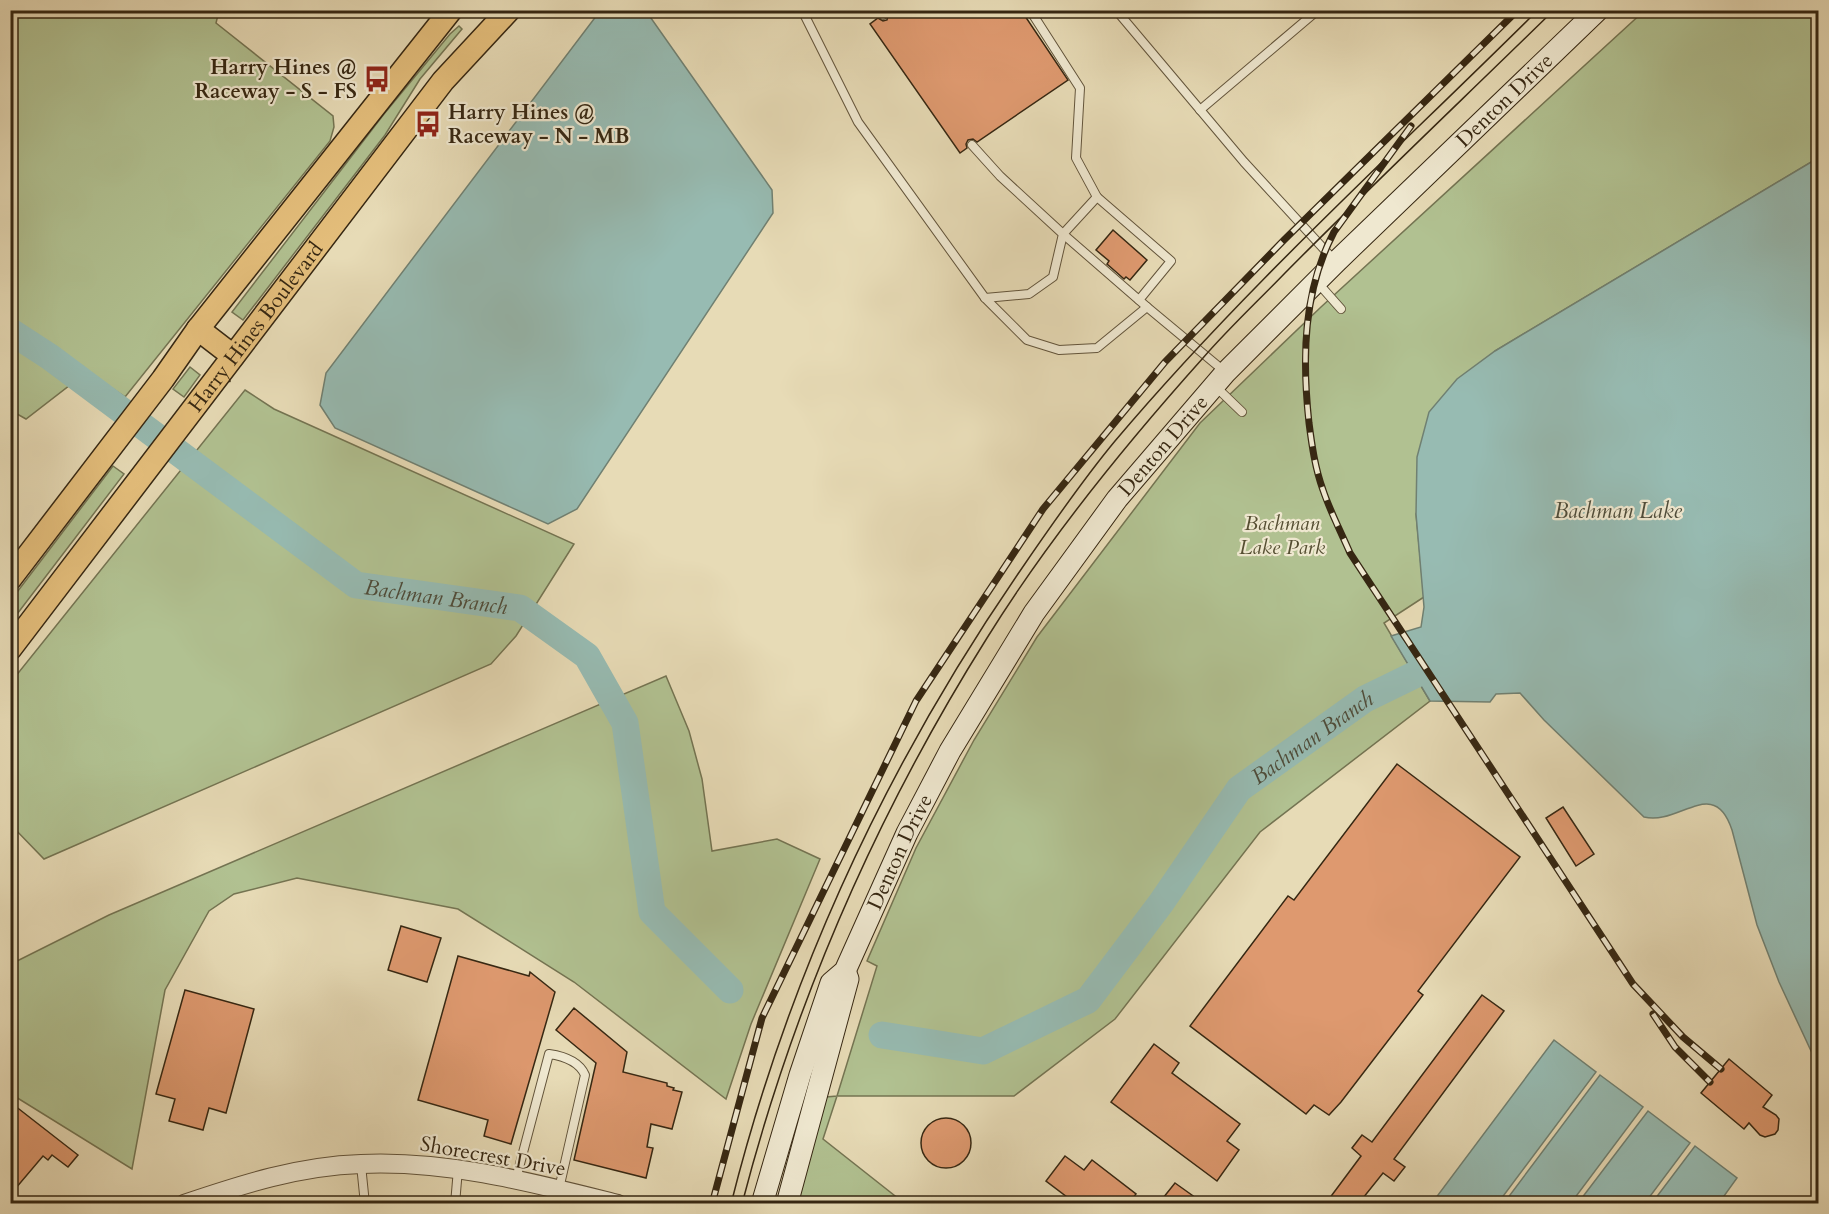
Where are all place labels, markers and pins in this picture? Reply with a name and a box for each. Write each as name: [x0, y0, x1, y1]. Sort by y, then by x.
place label: Harry Hines @ Raceway - S - FS: [195, 53, 357, 106]
bus stop icon: Harry Hines @ Raceway - S - FS: [362, 64, 392, 94]
place label: Harry Hines @ Raceway - N - MB: [448, 98, 630, 151]
bus stop icon: Harry Hines @ Raceway - N - MB: [413, 109, 443, 139]

